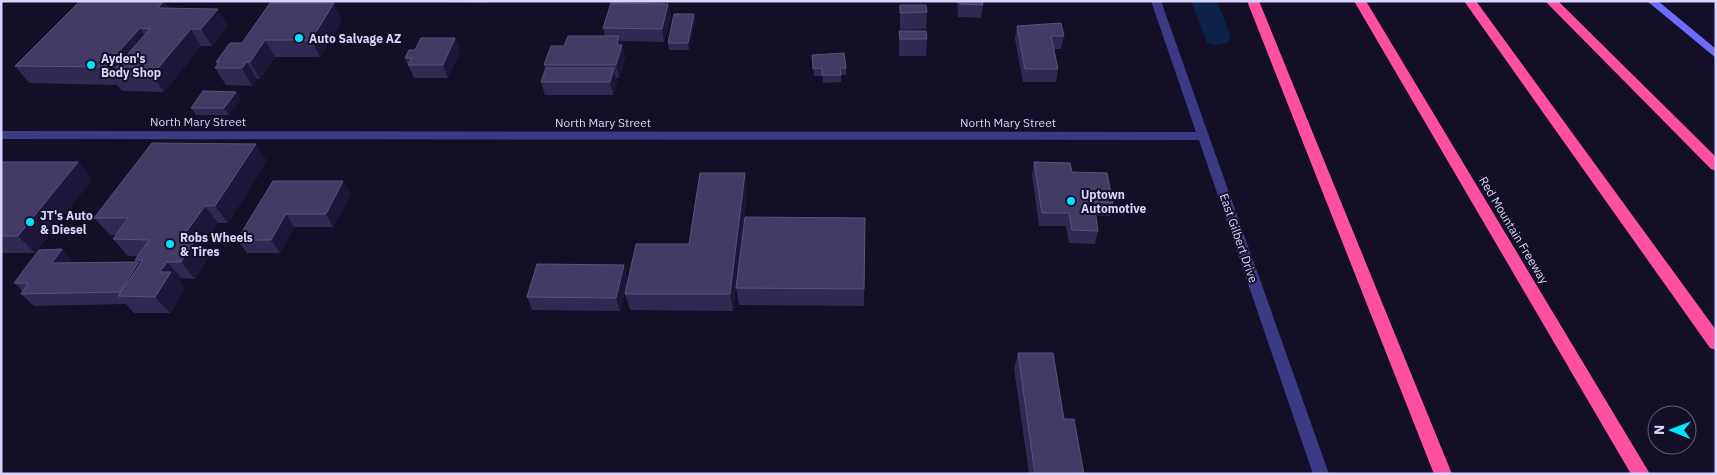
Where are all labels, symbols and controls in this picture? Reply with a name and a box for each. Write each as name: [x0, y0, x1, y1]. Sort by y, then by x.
place label: Auto Salvage AZ: [309, 31, 401, 46]
marker: Auto Salvage AZ: [293, 32, 305, 44]
place label: Ayden's Body Shop: [101, 51, 161, 80]
marker: Ayden's Body Shop: [85, 59, 97, 71]
street label: North Mary Street: [150, 114, 246, 129]
street label: North Mary Street: [555, 115, 651, 130]
street label: North Mary Street: [960, 115, 1056, 130]
street label: Red Mountain Freeway: [1476, 174, 1552, 286]
place label: Uptown Automotive: [1081, 187, 1147, 216]
street label: East Gilbert Drive: [1217, 191, 1261, 285]
marker: Uptown Automotive: [1065, 195, 1077, 207]
place label: JT's Auto & Diesel: [40, 208, 93, 237]
marker: JT's Auto & Diesel: [24, 216, 36, 228]
place label: Robs Wheels & Tires: [180, 230, 253, 259]
marker: Robs Wheels & Tires: [164, 238, 176, 250]
north arrow: [1647, 405, 1697, 455]
text: N: [1650, 425, 1668, 435]

